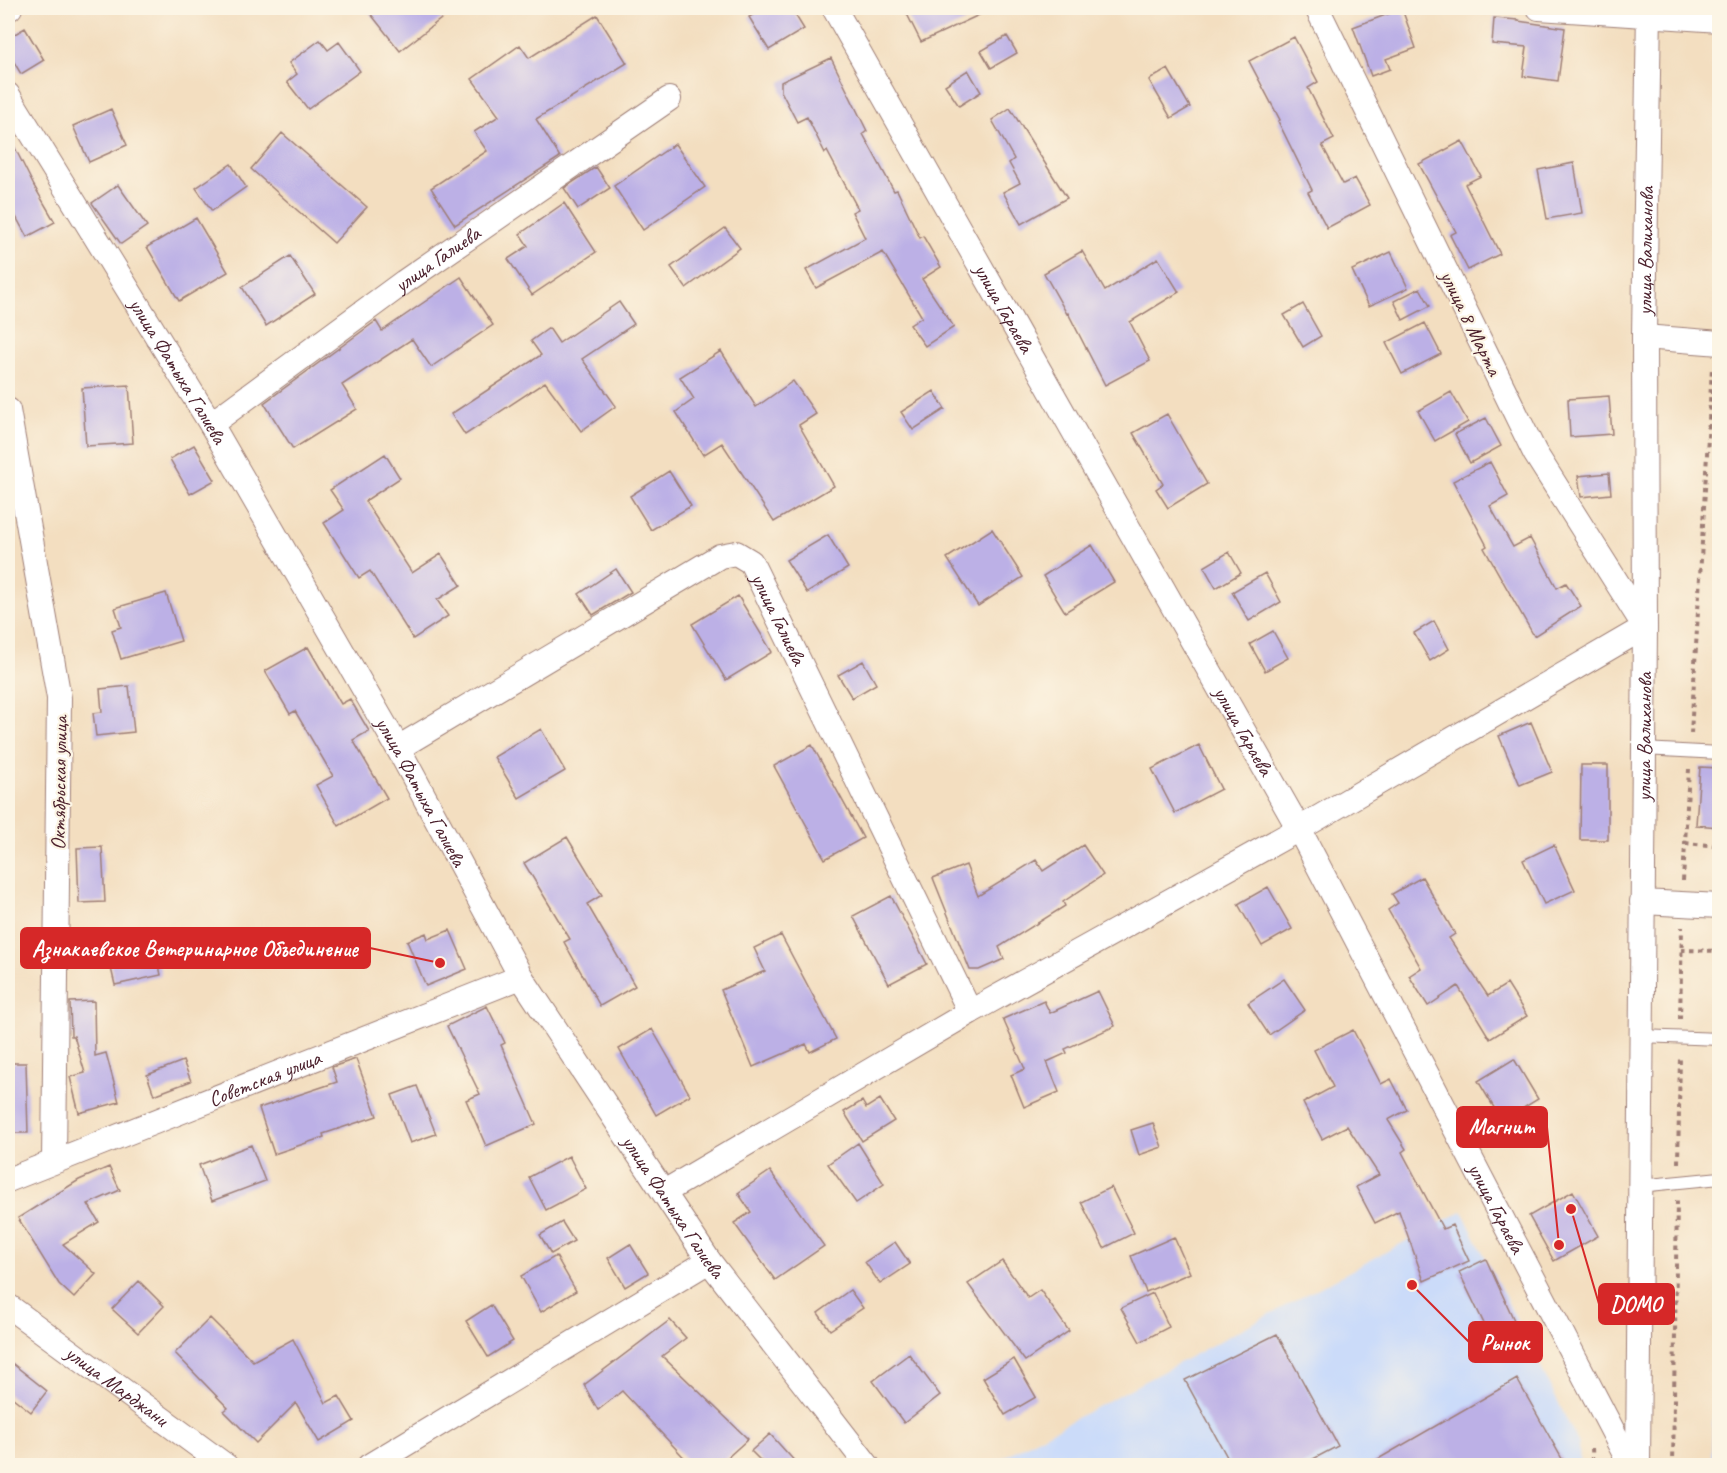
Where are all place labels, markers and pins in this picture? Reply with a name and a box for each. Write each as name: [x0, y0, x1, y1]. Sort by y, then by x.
callout: Азнакаевское Ветеринарное Объединение: [21, 928, 370, 968]
callout: Магнит: [1457, 1107, 1547, 1147]
callout: DOMO: [1599, 1284, 1674, 1324]
callout: Рынок: [1469, 1322, 1542, 1362]

